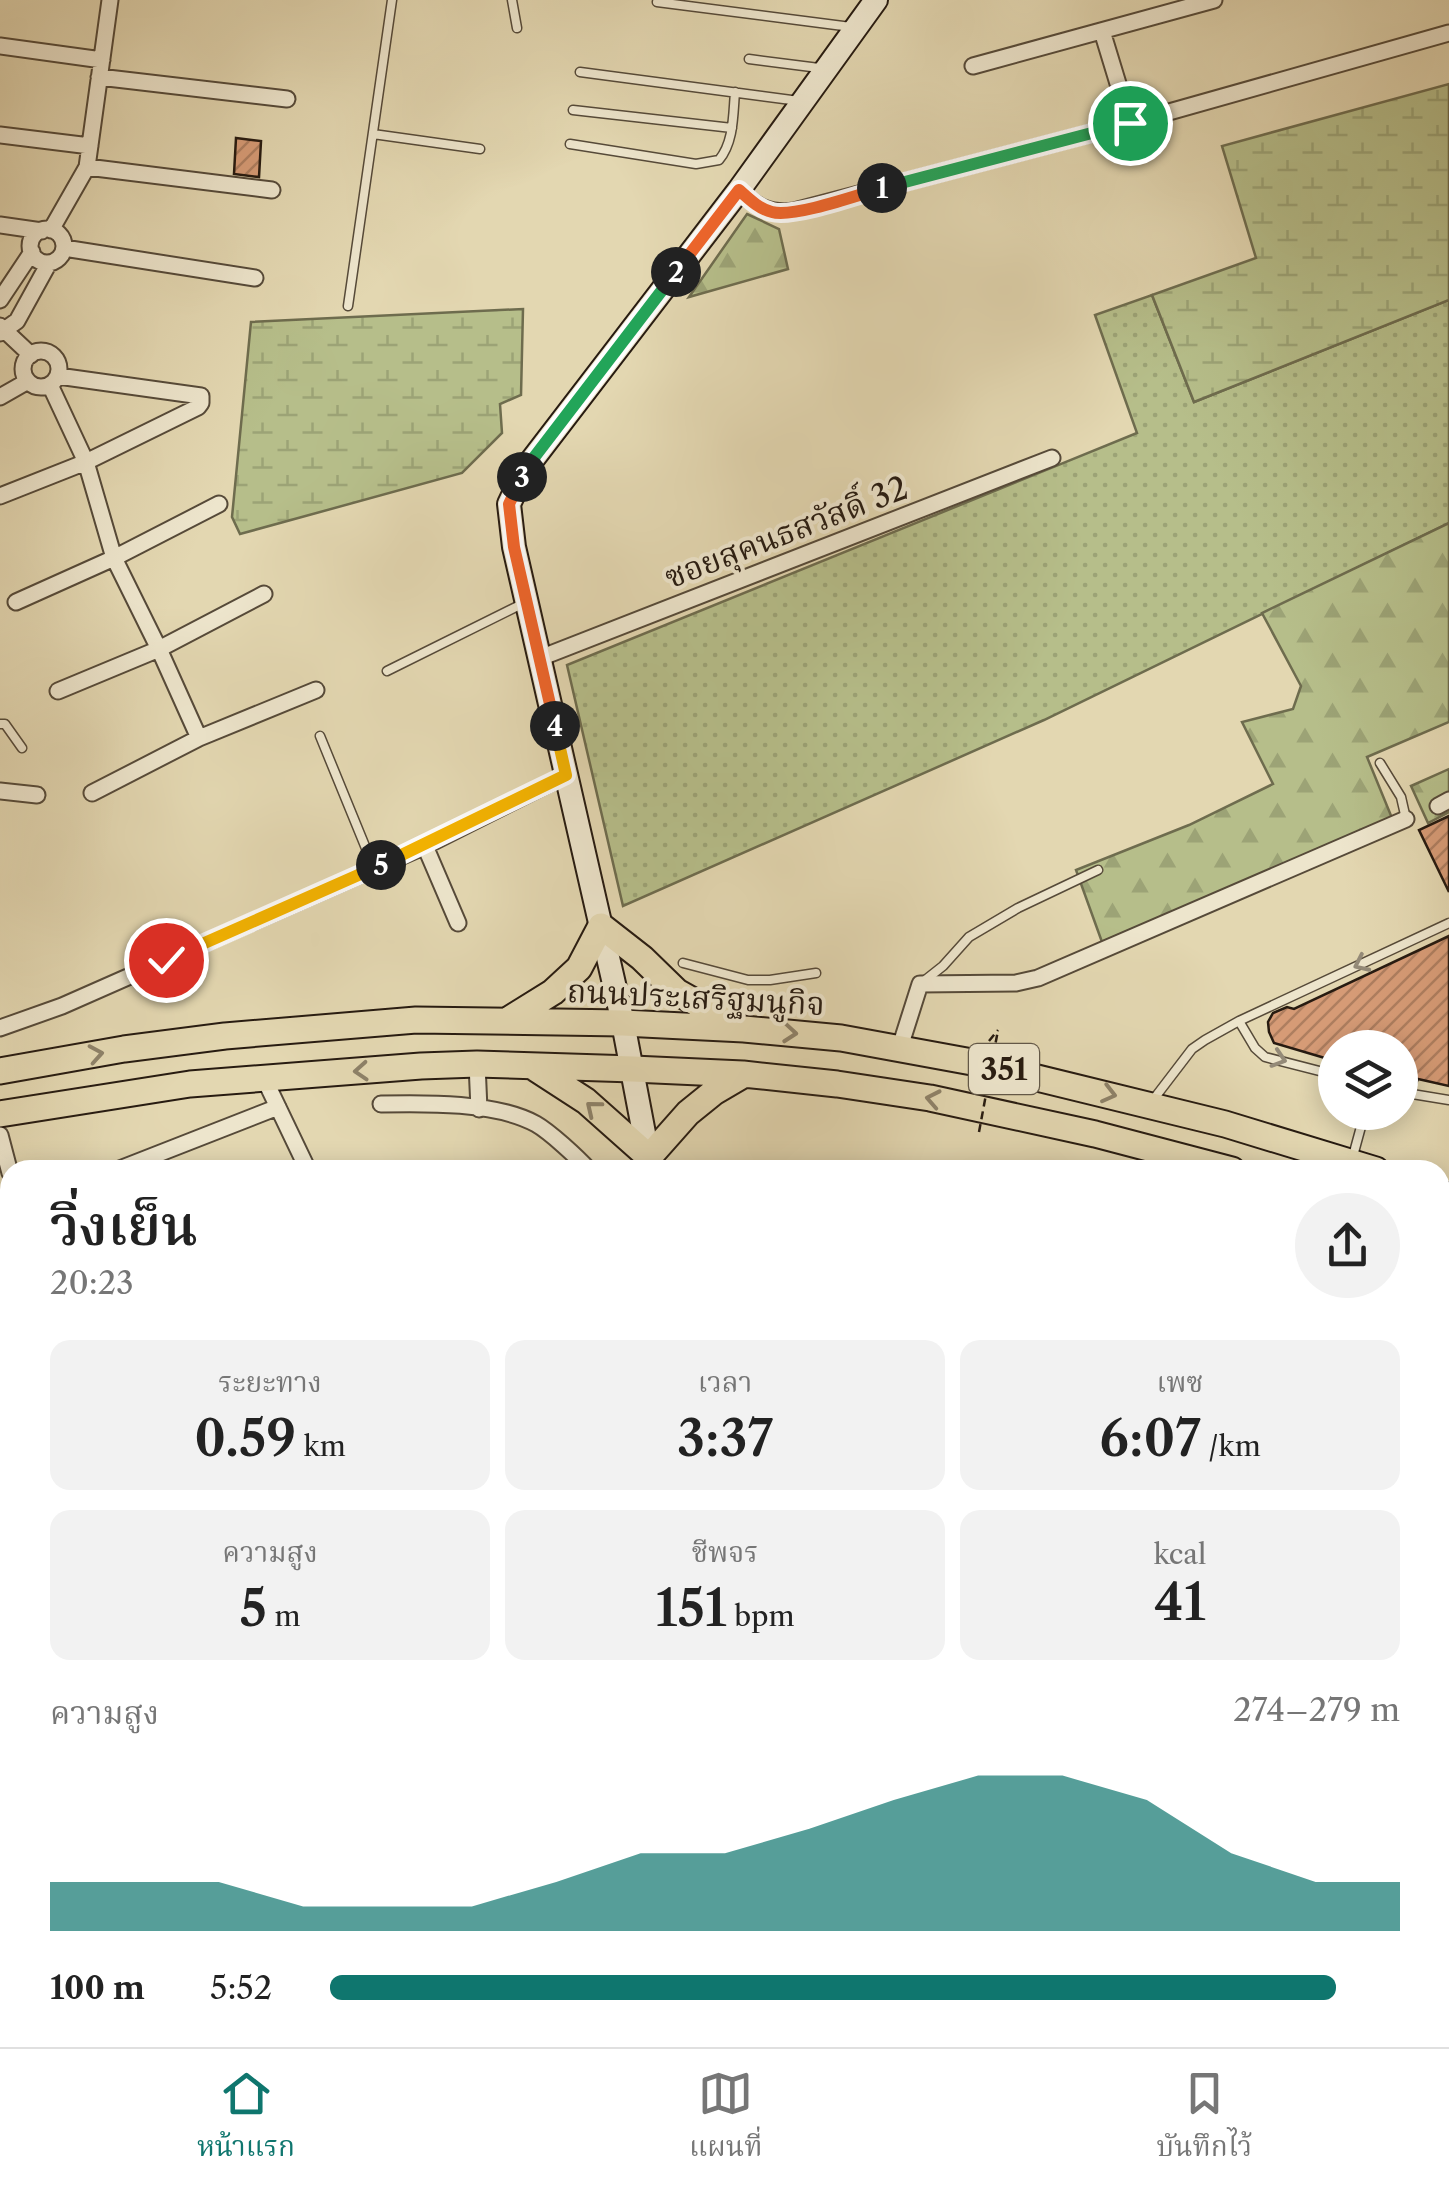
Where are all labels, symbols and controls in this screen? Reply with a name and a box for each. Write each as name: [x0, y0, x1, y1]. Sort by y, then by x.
pin: [1088, 81, 1173, 166]
icon: arrive: [1103, 96, 1158, 151]
pin: 1: [857, 163, 907, 213]
text: 1: [876, 171, 888, 205]
pin: 2: [651, 247, 701, 297]
text: 2: [668, 255, 684, 289]
pin: 3: [497, 452, 547, 502]
text: 3: [514, 460, 530, 494]
street label: ซอยสุคนธสวัสดิ์ 32: [658, 466, 914, 598]
pin: 4: [530, 701, 580, 751]
text: 4: [547, 709, 563, 743]
pin: 5: [356, 840, 406, 890]
text: 5: [373, 848, 389, 882]
pin: [124, 918, 209, 1003]
icon: check: [139, 933, 194, 988]
one-way arrow: [1353, 952, 1371, 972]
street label: ถนนประเสริฐมนูกิจ: [566, 971, 826, 1025]
one-way arrow: [783, 1022, 799, 1044]
map controls: [1318, 1030, 1418, 1130]
button: layers: [1318, 1030, 1418, 1130]
one-way arrow: [88, 1044, 104, 1065]
road number: 351: [969, 1044, 1039, 1094]
one-way arrow: [1269, 1048, 1286, 1068]
one-way arrow: [352, 1059, 368, 1081]
one-way arrow: [1100, 1082, 1117, 1103]
one-way arrow: [925, 1090, 942, 1111]
one-way arrow: [587, 1102, 605, 1120]
text: วิ่งเย็น: [50, 1192, 198, 1259]
button: share: [1295, 1193, 1400, 1298]
text: 20:23: [50, 1263, 134, 1302]
text: ระยะทาง: [218, 1365, 322, 1399]
text: เวลา: [698, 1365, 752, 1399]
text: เพซ: [1157, 1365, 1203, 1399]
text: 0.59: [194, 1407, 296, 1469]
text: 3:37: [677, 1407, 773, 1469]
text: 6:07: [1099, 1407, 1201, 1469]
text: km: [296, 1429, 346, 1463]
text: /km: [1201, 1429, 1261, 1463]
text: ความสูง: [222, 1535, 318, 1569]
text: ชีพจร: [692, 1535, 758, 1569]
text: kcal: [1154, 1537, 1206, 1571]
text: 41: [1154, 1571, 1206, 1633]
text: 5: [240, 1577, 267, 1639]
text: 151: [655, 1577, 727, 1639]
text: m: [267, 1599, 300, 1633]
text: bpm: [727, 1599, 795, 1633]
text: 274–279 m: [1233, 1690, 1400, 1729]
text: ความสูง: [50, 1693, 159, 1732]
text: 100 m: [50, 1968, 145, 2007]
text: 5:52: [210, 1968, 272, 2007]
tab: หน้าแรก: [197, 2066, 295, 2171]
tab: แผนที่: [689, 2066, 762, 2171]
tab: บันทึกไว้: [1157, 2066, 1252, 2171]

